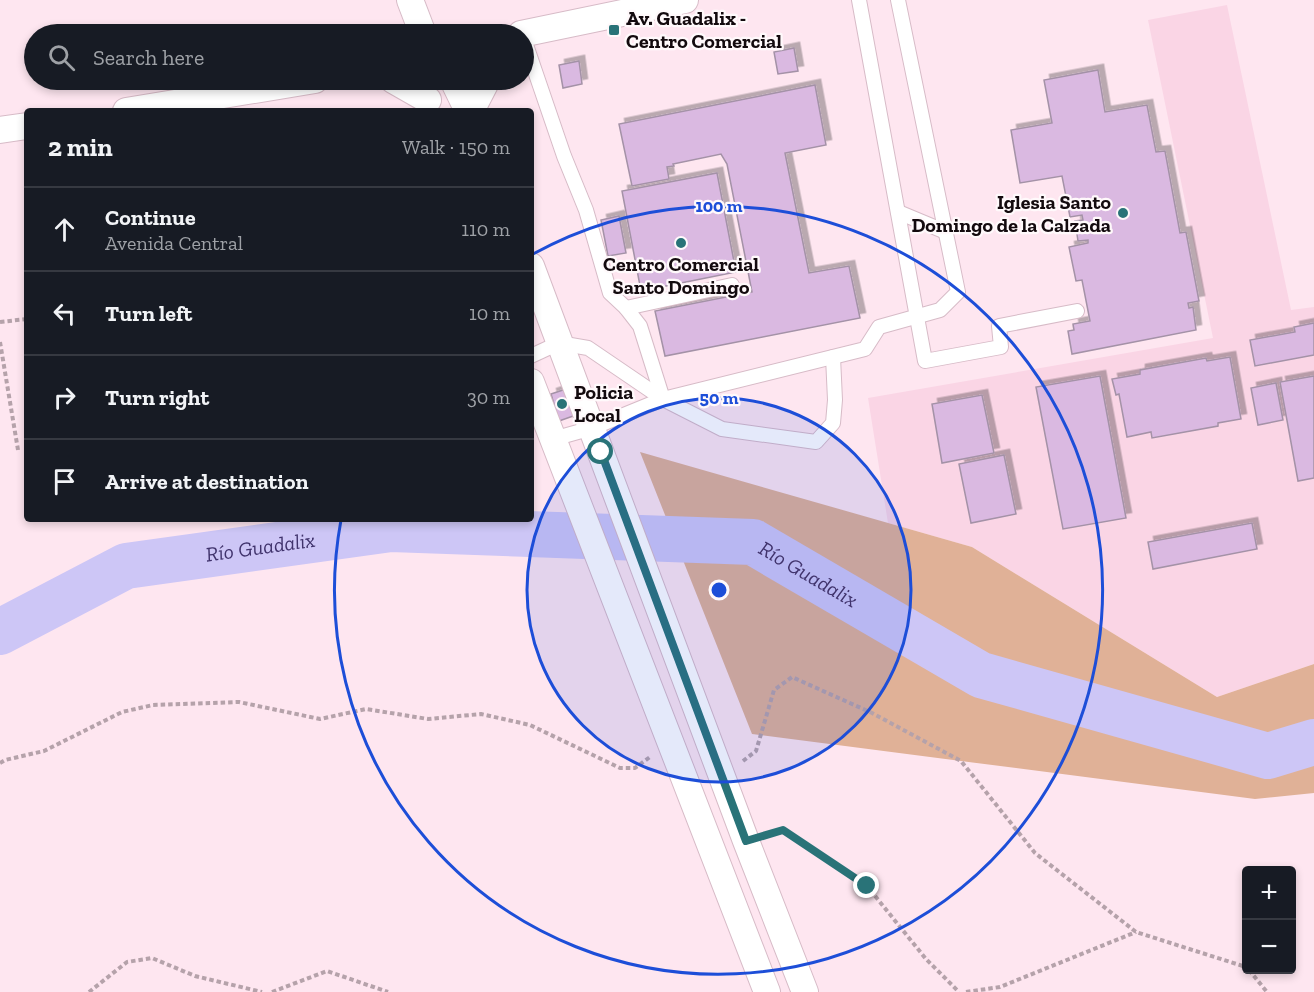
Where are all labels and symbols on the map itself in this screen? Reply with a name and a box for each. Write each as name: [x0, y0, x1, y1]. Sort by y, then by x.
place label: Av. Guadalix - Centro Comercial: [626, 6, 782, 53]
marker: Av. Guadalix - Centro Comercial: [607, 23, 621, 37]
place label: Iglesia Santo Domingo de la Calzada: [911, 190, 1112, 237]
text: 100 m: [695, 195, 743, 217]
marker: Iglesia Santo Domingo de la Calzada: [1116, 206, 1130, 220]
marker: Centro Comercial Santo Domingo: [674, 236, 688, 250]
place label: Centro Comercial Santo Domingo: [603, 252, 759, 299]
place label: Policia Local: [574, 380, 633, 427]
text: 50 m: [700, 387, 739, 409]
marker: Policia Local: [555, 397, 569, 411]
route start: [587, 438, 613, 464]
water label: Río Guadalix: [204, 527, 317, 567]
water label: Río Guadalix: [755, 535, 862, 612]
centre of rings: [709, 580, 729, 600]
route end: [853, 872, 879, 898]

